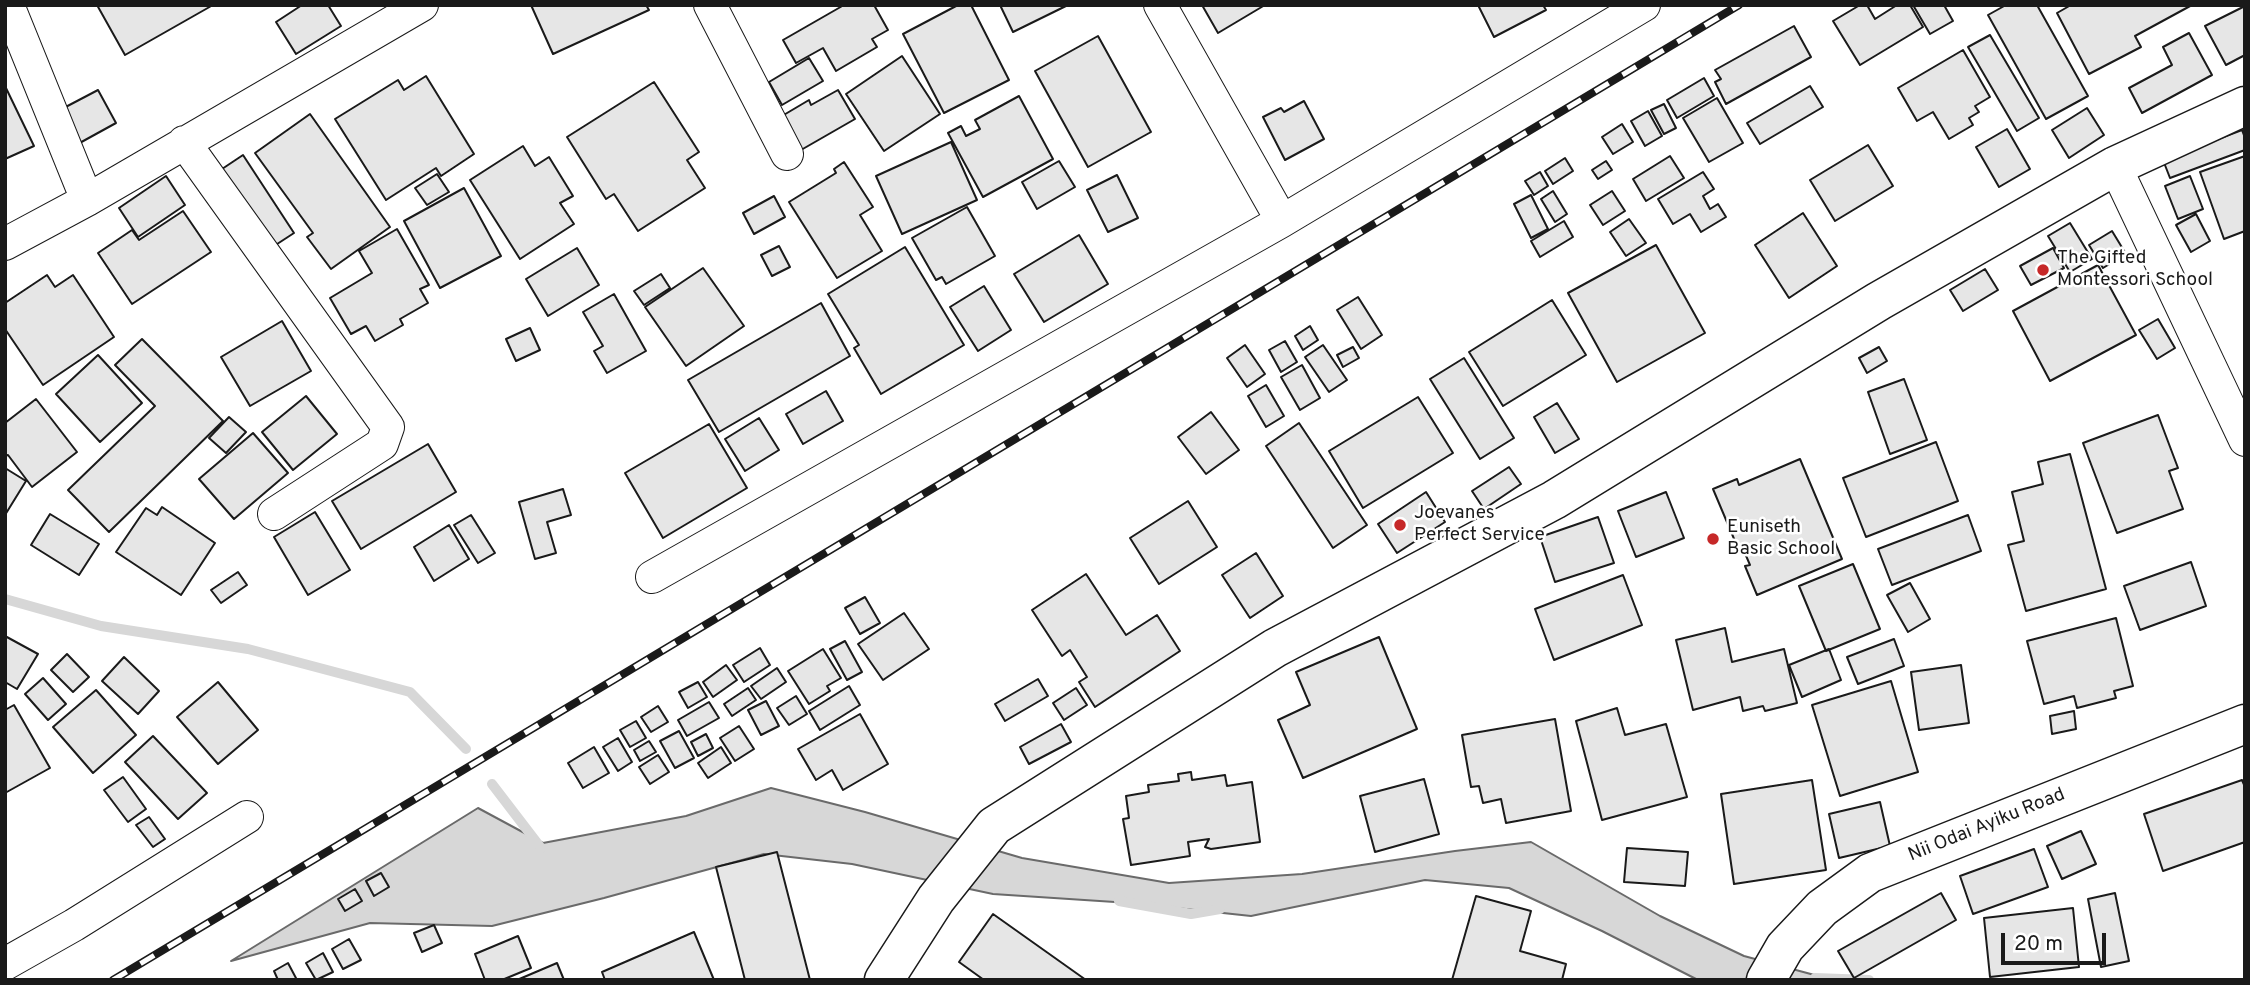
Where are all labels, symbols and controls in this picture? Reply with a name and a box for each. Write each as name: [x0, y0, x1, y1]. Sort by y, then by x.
place label: The Gifted Montessori School: [2057, 248, 2213, 292]
marker: The Gifted Montessori School: [2035, 262, 2051, 278]
place label: Joevanes Perfect Service: [1414, 503, 1545, 547]
marker: Joevanes Perfect Service: [1392, 517, 1408, 533]
place label: Euniseth Basic School: [1727, 517, 1835, 561]
marker: Euniseth Basic School: [1705, 531, 1721, 547]
street label: Nii Odai Ayiku Road: [1905, 784, 2069, 868]
scale bar: [2005, 918, 2110, 962]
text: 20 m: [2014, 931, 2063, 958]

